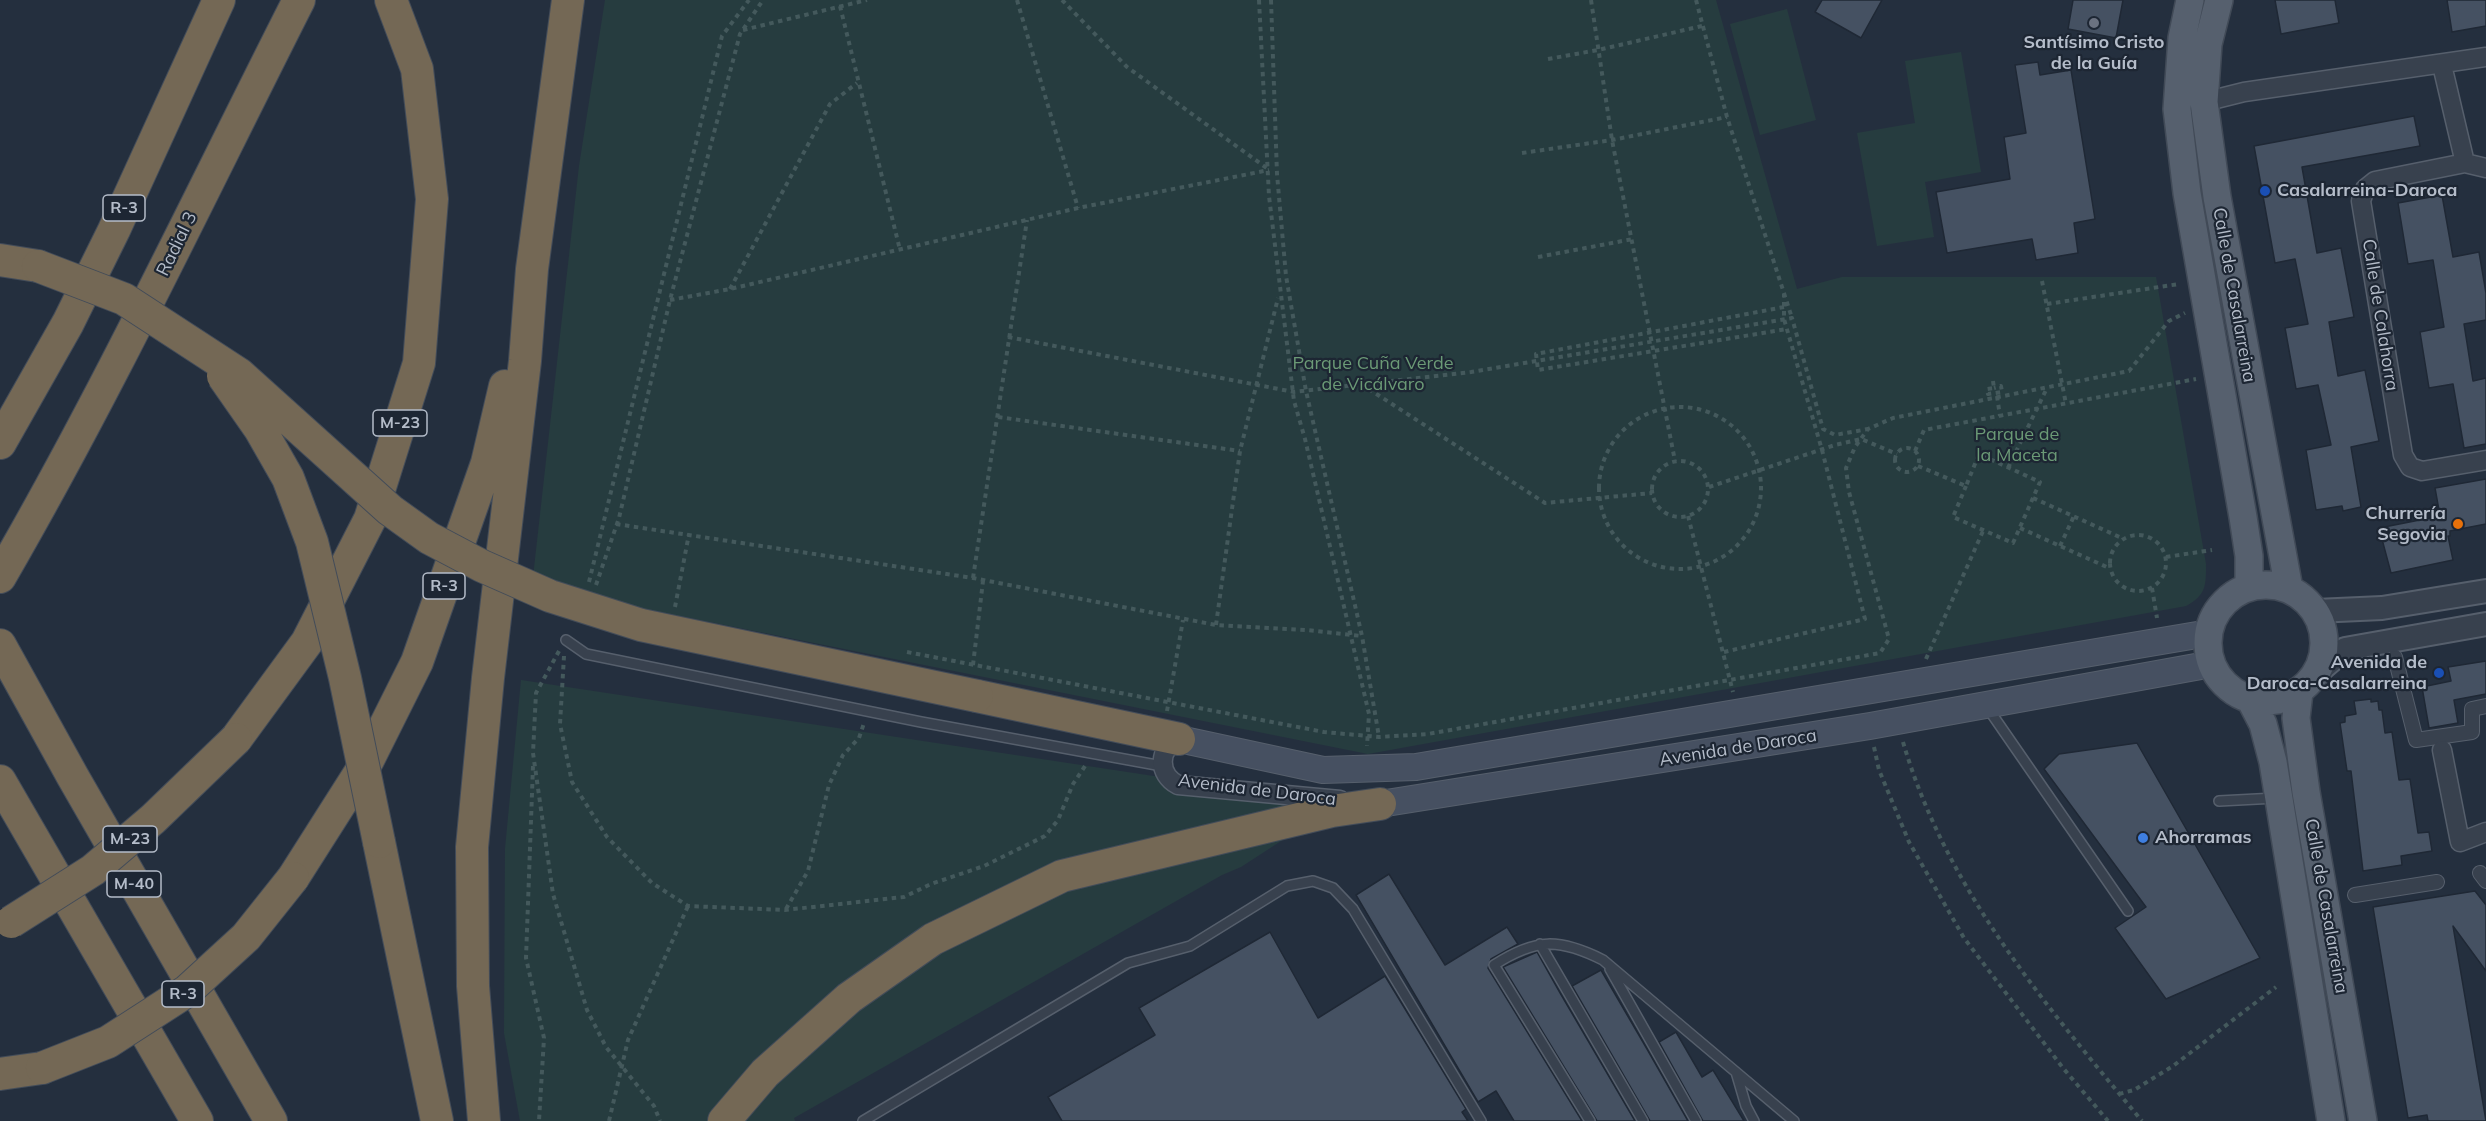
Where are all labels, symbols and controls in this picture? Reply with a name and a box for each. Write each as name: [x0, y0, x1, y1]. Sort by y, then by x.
marker: Santísimo Cristo de la Guía: [2087, 16, 2101, 30]
place label: Santísimo Cristo de la Guía: [2023, 32, 2165, 74]
place label: Casalarreina-Daroca: [2277, 180, 2457, 202]
marker: Casalarreina-Daroca: [2258, 184, 2272, 198]
road number: R-3: [103, 195, 145, 221]
street label: Calle de Casalarreina: [2208, 206, 2260, 384]
street label: Radial 3: [152, 208, 202, 280]
street label: Calle de Calahorra: [2357, 237, 2403, 393]
park label: Parque Cuña Verde de Vicálvaro: [1292, 353, 1454, 395]
road number: M-23: [373, 410, 427, 436]
park label: Parque de la Maceta: [1975, 424, 2059, 466]
place label: Churrería Segovia: [2365, 503, 2446, 546]
marker: Churrería Segovia: [2451, 517, 2465, 531]
road number: R-3: [423, 573, 465, 599]
place label: Avenida de Daroca-Casalarreina: [2247, 652, 2427, 694]
marker: Avenida de Daroca-Casalarreina: [2432, 666, 2446, 680]
street label: Avenida de Daroca: [1658, 725, 1818, 771]
street label: Avenida de Daroca: [1177, 770, 1337, 810]
street label: Calle de Casalarreina: [2300, 817, 2352, 995]
road number: M-23: [103, 826, 157, 852]
place label: Ahorramas: [2155, 827, 2252, 849]
marker: Ahorramas: [2136, 831, 2150, 845]
road number: M-40: [107, 871, 161, 897]
road number: R-3: [162, 981, 204, 1007]

